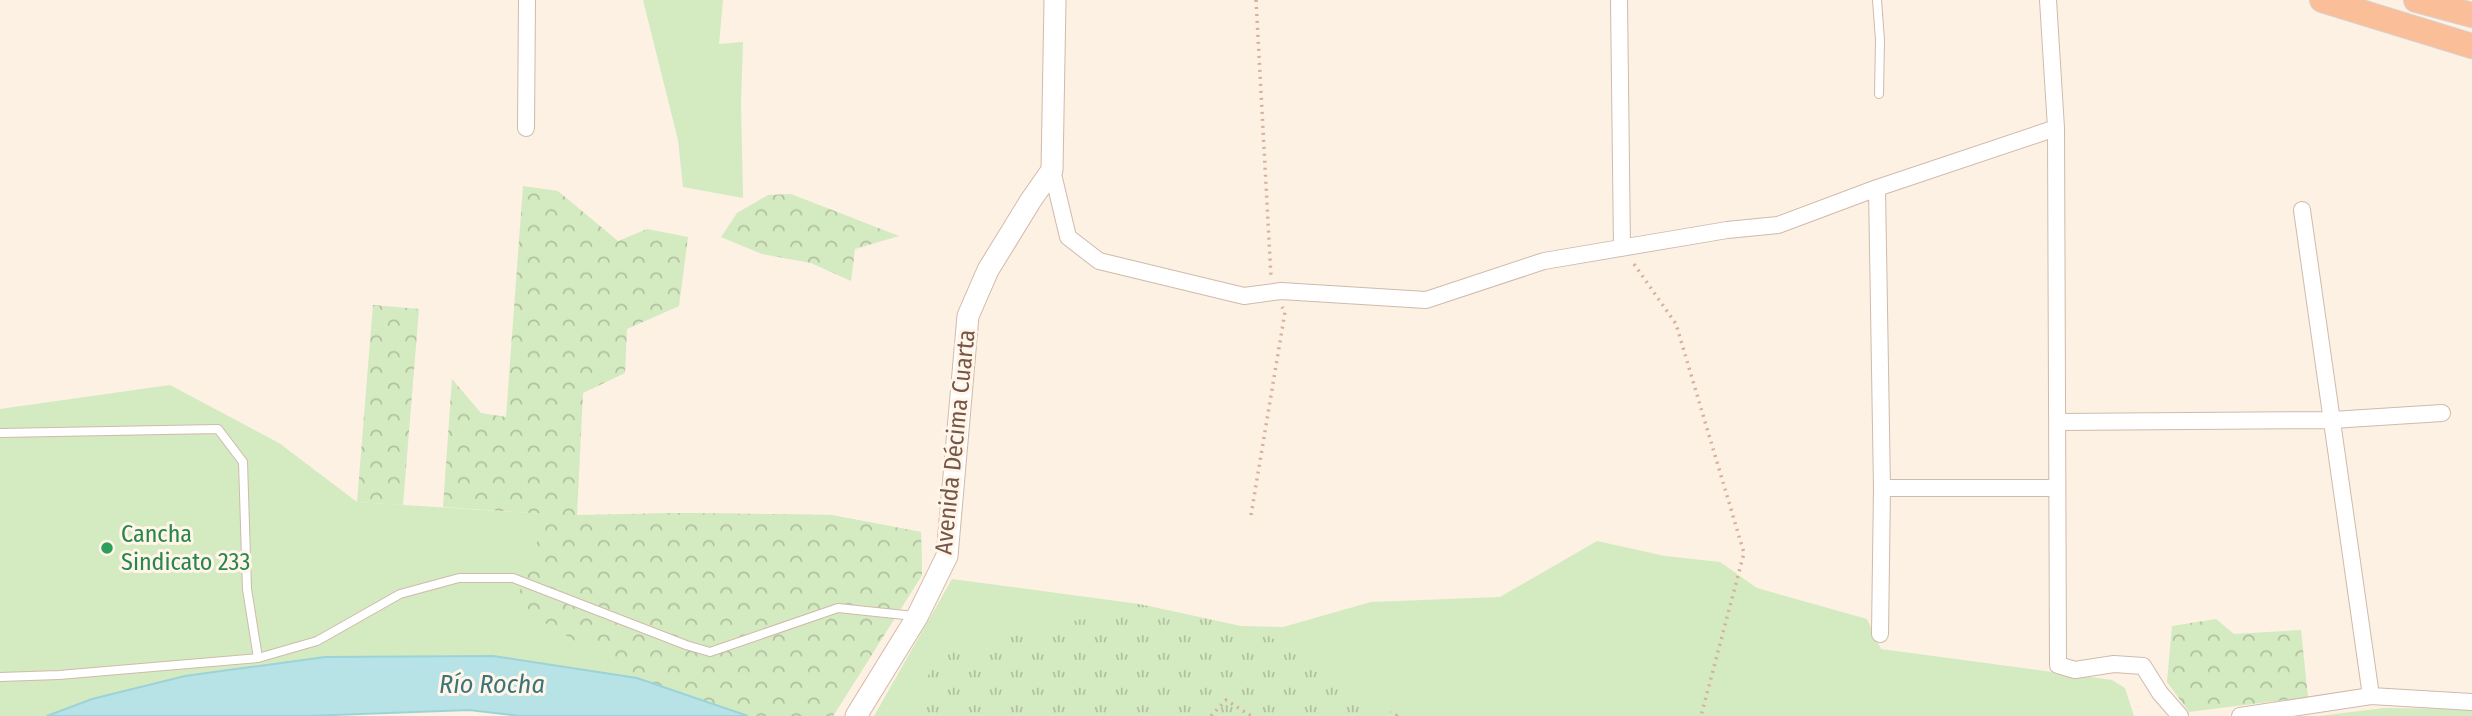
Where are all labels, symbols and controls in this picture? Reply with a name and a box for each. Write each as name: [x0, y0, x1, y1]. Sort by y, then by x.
street label: Avenida Décima Cuarta: [929, 328, 981, 556]
place label: Cancha Sindicato 233: [121, 520, 250, 576]
marker: Cancha Sindicato 233: [99, 540, 115, 556]
water label: Río Rocha: [439, 669, 545, 700]

